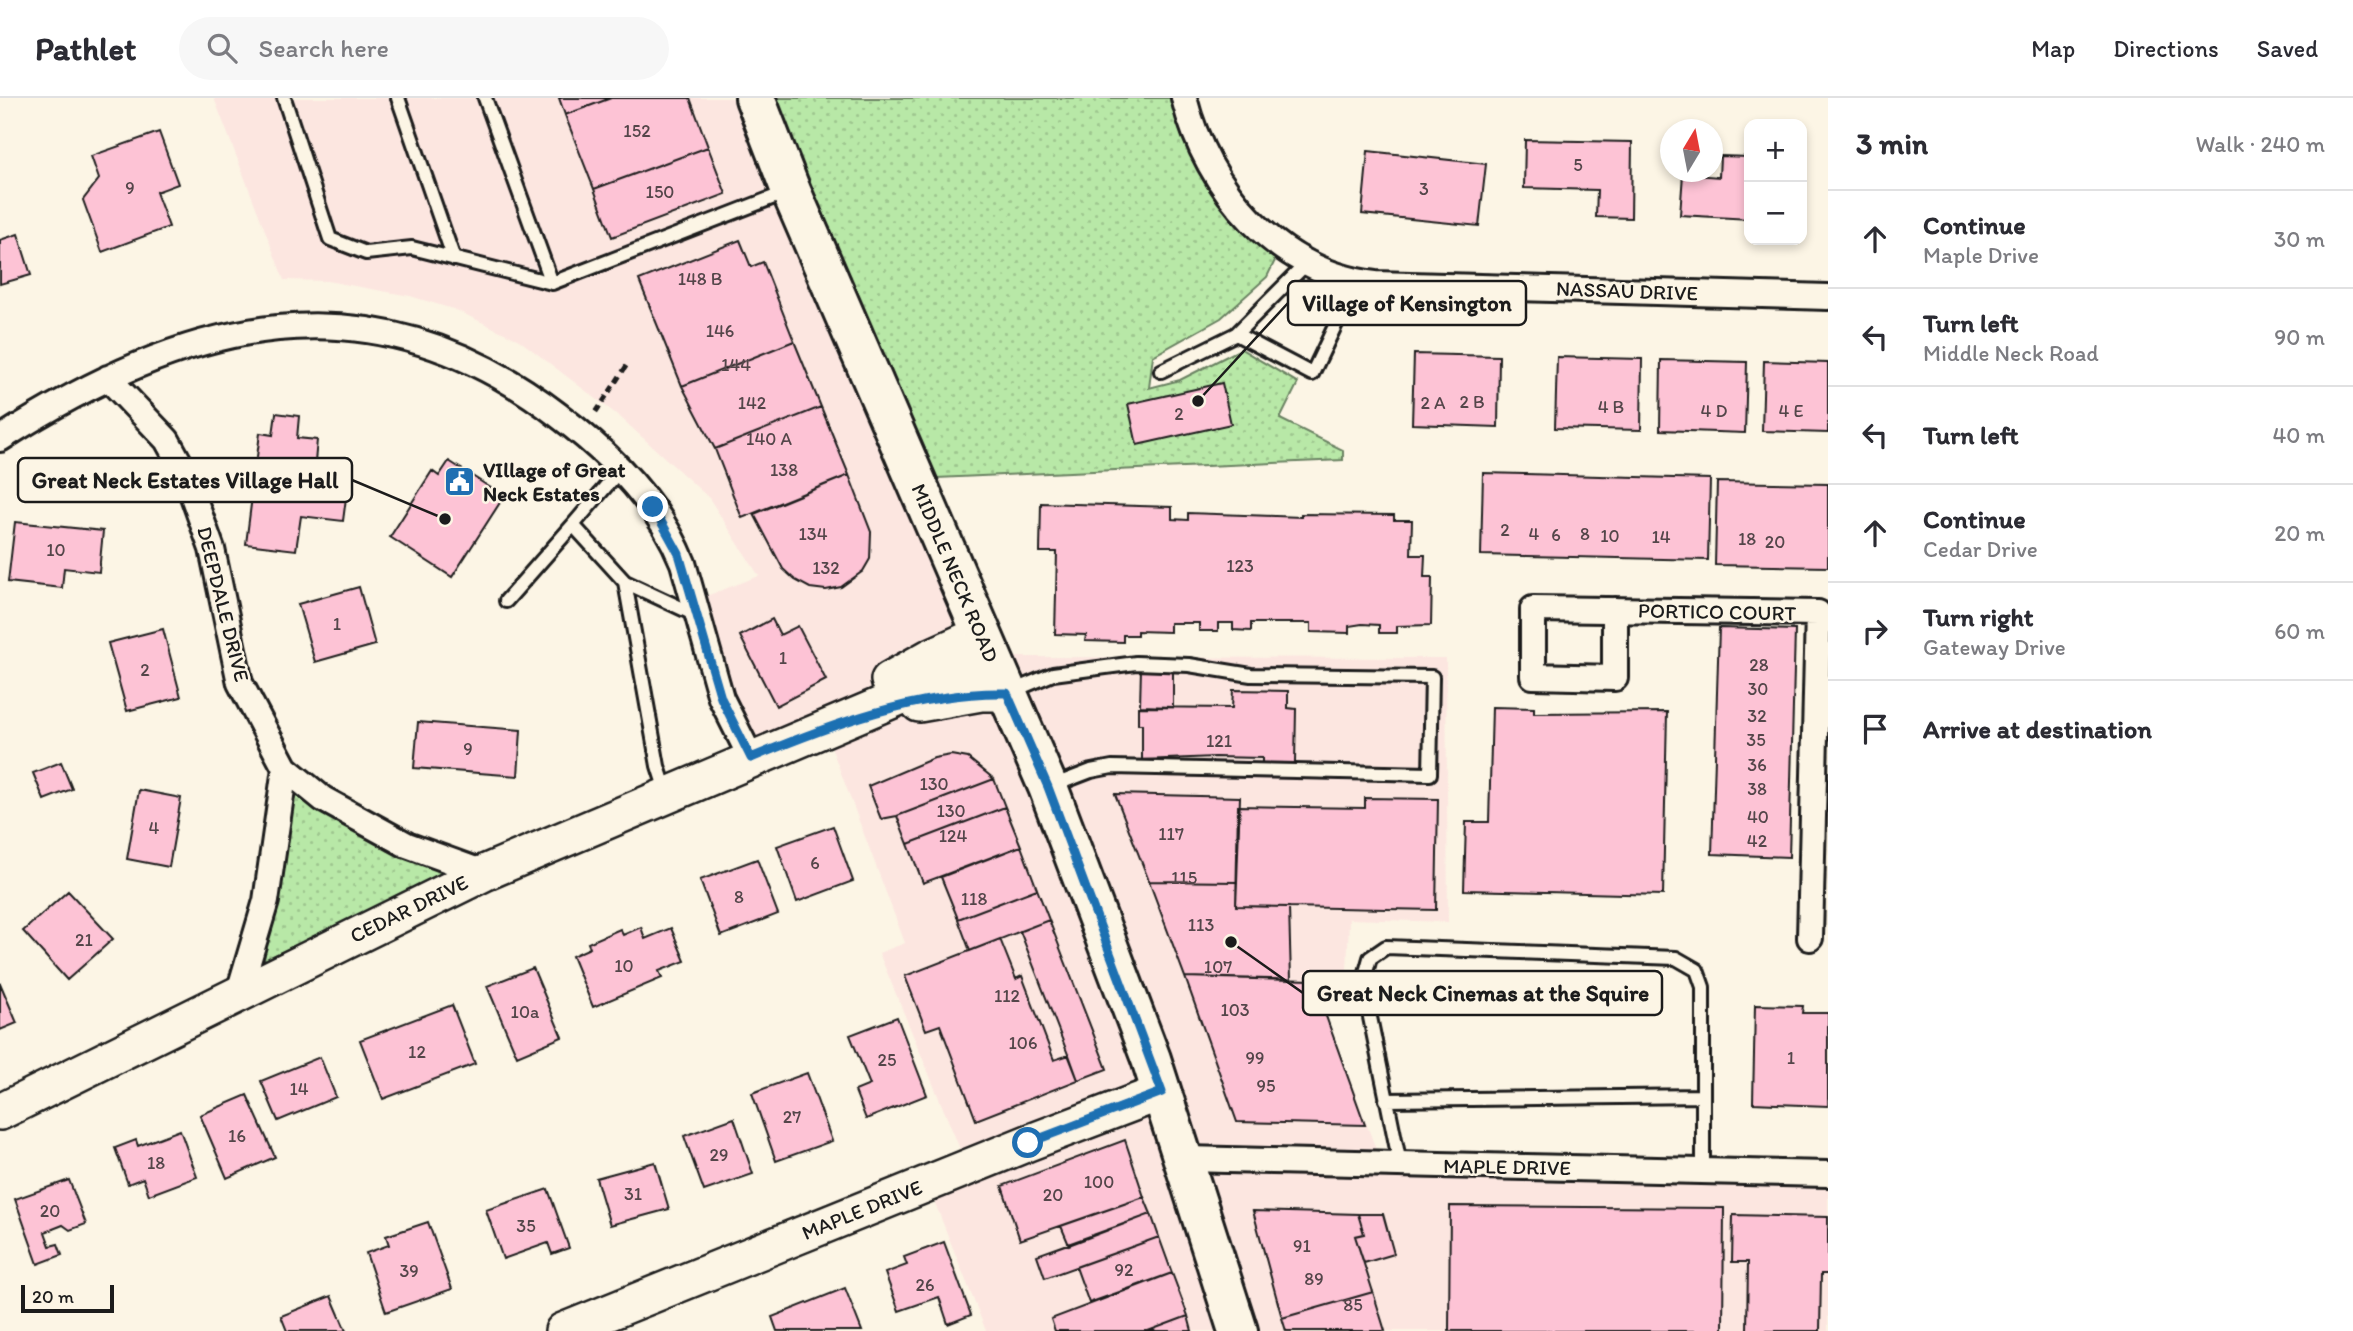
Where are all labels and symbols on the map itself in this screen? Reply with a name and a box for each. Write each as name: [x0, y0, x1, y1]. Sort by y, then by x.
north arrow: [1660, 119, 1723, 182]
house number: 152: [623, 120, 651, 142]
house number: 5: [1573, 154, 1583, 176]
house number: 9: [125, 177, 135, 199]
house number: 3: [1419, 178, 1429, 200]
house number: 150: [646, 181, 674, 203]
house number: 148 B: [678, 268, 722, 290]
street label: NASSAU DRIVE: [1556, 276, 1699, 305]
callout: Village of Kensington: [1288, 281, 1526, 325]
text: Village of Kensington: [1302, 289, 1513, 317]
house number: 146: [706, 320, 734, 342]
house number: 144: [721, 354, 751, 376]
house number: 2 B: [1459, 391, 1485, 413]
house number: 142: [738, 392, 767, 414]
house number: 2 A: [1420, 392, 1446, 414]
house number: 4 B: [1598, 396, 1624, 418]
house number: 4 D: [1701, 400, 1727, 422]
house number: 4 E: [1779, 400, 1803, 422]
house number: 2: [1174, 403, 1184, 425]
house number: 140 A: [746, 428, 792, 450]
place label: VIllage of Great Neck Estates: [483, 457, 626, 506]
callout: Great Neck Estates Village Hall: [18, 458, 352, 502]
house number: 138: [770, 459, 798, 481]
public building icon: VIllage of Great Neck Estates: [443, 465, 477, 499]
text: Great Neck Estates Village Hall: [31, 466, 339, 494]
street label: MIDDLE NECK ROAD: [907, 480, 1004, 666]
route end: [637, 491, 668, 522]
house number: 2: [1500, 519, 1510, 541]
house number: 134: [799, 523, 828, 545]
house number: 4: [1529, 523, 1540, 545]
house number: 8: [1580, 523, 1590, 545]
street label: DEEPDALE DRIVE: [192, 524, 255, 684]
house number: 6: [1551, 524, 1561, 546]
house number: 10: [1600, 525, 1620, 547]
house number: 14: [1651, 526, 1671, 548]
house number: 18: [1738, 528, 1756, 550]
house number: 20: [1765, 531, 1785, 553]
house number: 10: [46, 539, 66, 561]
house number: 123: [1226, 555, 1254, 577]
house number: 132: [812, 557, 840, 579]
street label: PORTICO COURT: [1638, 598, 1797, 625]
house number: 1: [333, 613, 341, 635]
house number: 1: [779, 647, 787, 669]
house number: 28: [1749, 654, 1769, 676]
house number: 2: [140, 659, 150, 681]
house number: 30: [1748, 678, 1768, 700]
house number: 32: [1747, 705, 1767, 727]
house number: 35: [1746, 729, 1766, 751]
house number: 121: [1206, 730, 1232, 752]
house number: 9: [463, 738, 473, 760]
house number: 36: [1747, 754, 1767, 776]
house number: 130: [919, 773, 949, 795]
house number: 38: [1747, 778, 1767, 800]
house number: 130: [936, 800, 966, 822]
house number: 40: [1747, 806, 1769, 828]
house number: 4: [149, 817, 160, 839]
house number: 117: [1158, 823, 1184, 845]
house number: 124: [939, 825, 967, 847]
house number: 42: [1747, 830, 1768, 852]
house number: 6: [810, 852, 820, 874]
house number: 115: [1171, 867, 1197, 889]
street label: CEDAR DRIVE: [346, 869, 472, 948]
house number: 8: [734, 886, 744, 908]
house number: 118: [961, 888, 987, 910]
house number: 113: [1188, 914, 1214, 936]
house number: 21: [75, 929, 93, 951]
house number: 10: [614, 955, 634, 977]
house number: 107: [1204, 956, 1232, 978]
callout: Great Neck Cinemas at the Squire: [1303, 971, 1662, 1015]
text: Great Neck Cinemas at the Squire: [1317, 979, 1649, 1007]
house number: 112: [994, 985, 1021, 1007]
house number: 103: [1220, 999, 1250, 1021]
house number: 10a: [511, 1001, 540, 1023]
house number: 106: [1009, 1032, 1037, 1054]
house number: 12: [408, 1041, 426, 1063]
house number: 99: [1246, 1047, 1264, 1069]
house number: 1: [1787, 1047, 1795, 1069]
house number: 25: [878, 1049, 896, 1071]
house number: 95: [1257, 1075, 1275, 1097]
house number: 14: [289, 1078, 309, 1100]
house number: 27: [783, 1106, 801, 1128]
house number: 16: [228, 1125, 246, 1147]
route start: [1012, 1127, 1043, 1158]
house number: 29: [710, 1144, 728, 1166]
house number: 18: [147, 1152, 165, 1174]
street label: MAPLE DRIVE: [1443, 1153, 1571, 1180]
house number: 100: [1084, 1171, 1114, 1193]
street label: MAPLE DRIVE: [798, 1174, 926, 1245]
house number: 31: [624, 1183, 642, 1205]
house number: 20: [1043, 1184, 1063, 1206]
house number: 20: [40, 1200, 60, 1222]
house number: 35: [516, 1215, 536, 1237]
house number: 91: [1293, 1235, 1311, 1257]
house number: 92: [1115, 1259, 1134, 1281]
house number: 39: [399, 1260, 419, 1282]
house number: 89: [1304, 1268, 1324, 1290]
house number: 26: [916, 1274, 935, 1296]
scale bar: [21, 1282, 114, 1314]
house number: 85: [1343, 1294, 1363, 1316]

